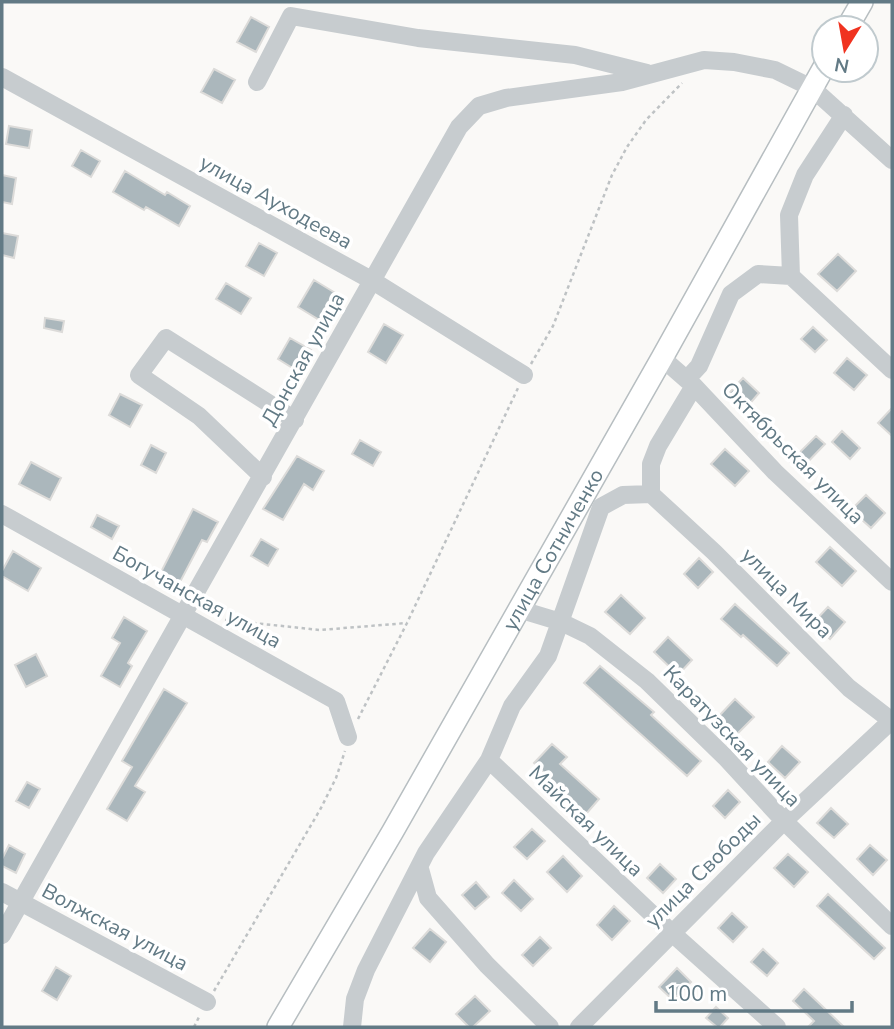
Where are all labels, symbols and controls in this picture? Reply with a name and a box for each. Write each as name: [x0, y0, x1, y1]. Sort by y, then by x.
north arrow: [810, 14, 880, 84]
text: N: [832, 51, 851, 79]
street label: улица Ауходеева: [195, 148, 357, 256]
street label: Донская улица: [255, 287, 351, 431]
street label: Октябрьская улица: [716, 376, 870, 530]
street label: улица Сотниченко: [496, 464, 610, 636]
street label: Богучанская улица: [108, 539, 286, 655]
street label: улица Мира: [735, 541, 839, 645]
street label: Каратузская улица: [657, 659, 807, 813]
street label: Майская улица: [523, 759, 649, 883]
street label: улица Свободы: [639, 806, 767, 934]
street label: Волжская улица: [37, 877, 193, 977]
scale bar: [656, 970, 852, 1014]
text: 100 m: [666, 980, 727, 1008]

